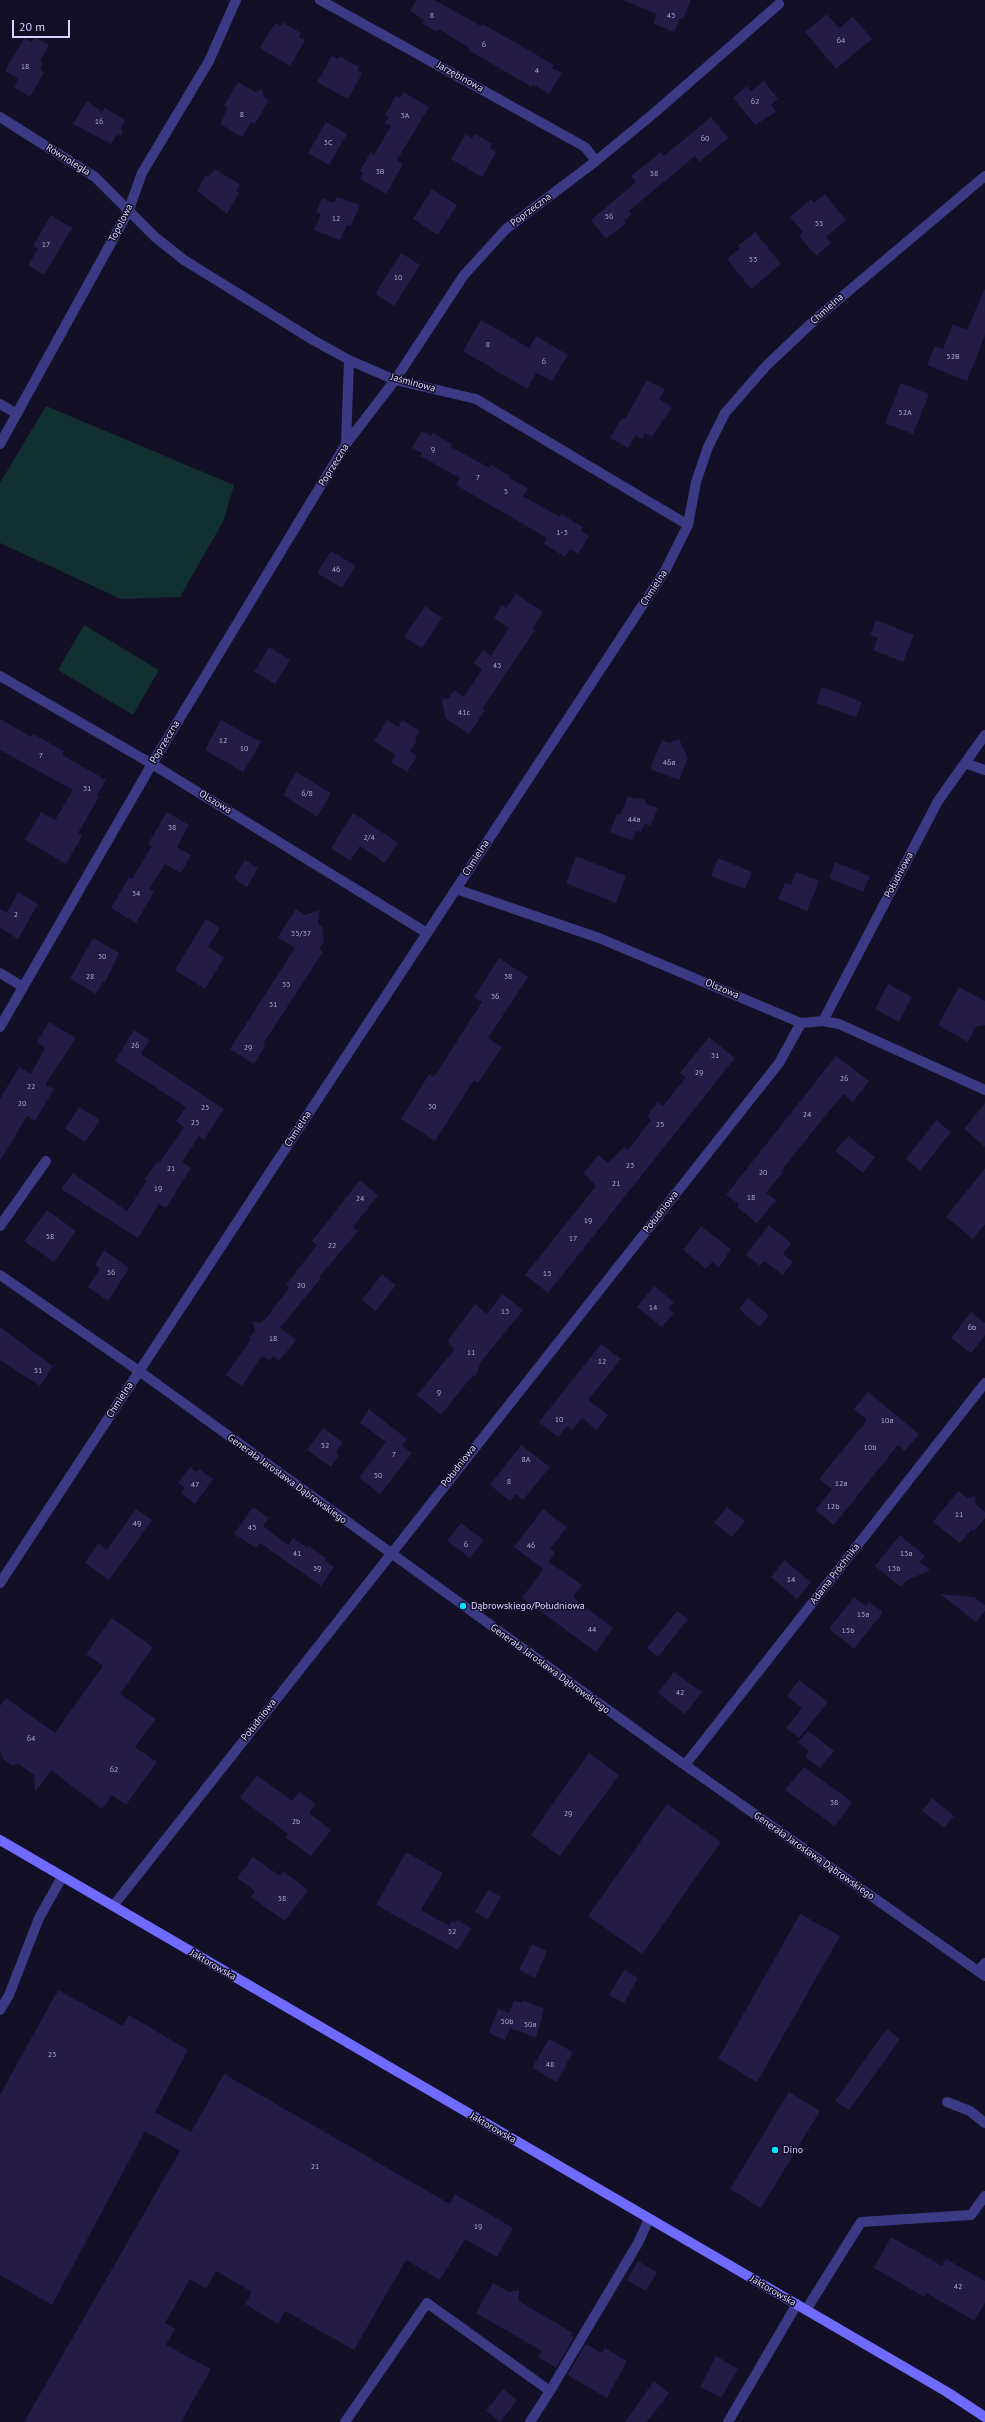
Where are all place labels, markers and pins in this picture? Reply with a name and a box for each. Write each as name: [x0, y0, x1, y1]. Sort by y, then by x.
place label: Dąbrowskiego/Południowa: [471, 1600, 585, 1612]
marker: Dąbrowskiego/Południowa: [458, 1601, 468, 1611]
place label: Dino: [783, 2144, 803, 2156]
marker: Dino: [770, 2145, 780, 2155]

